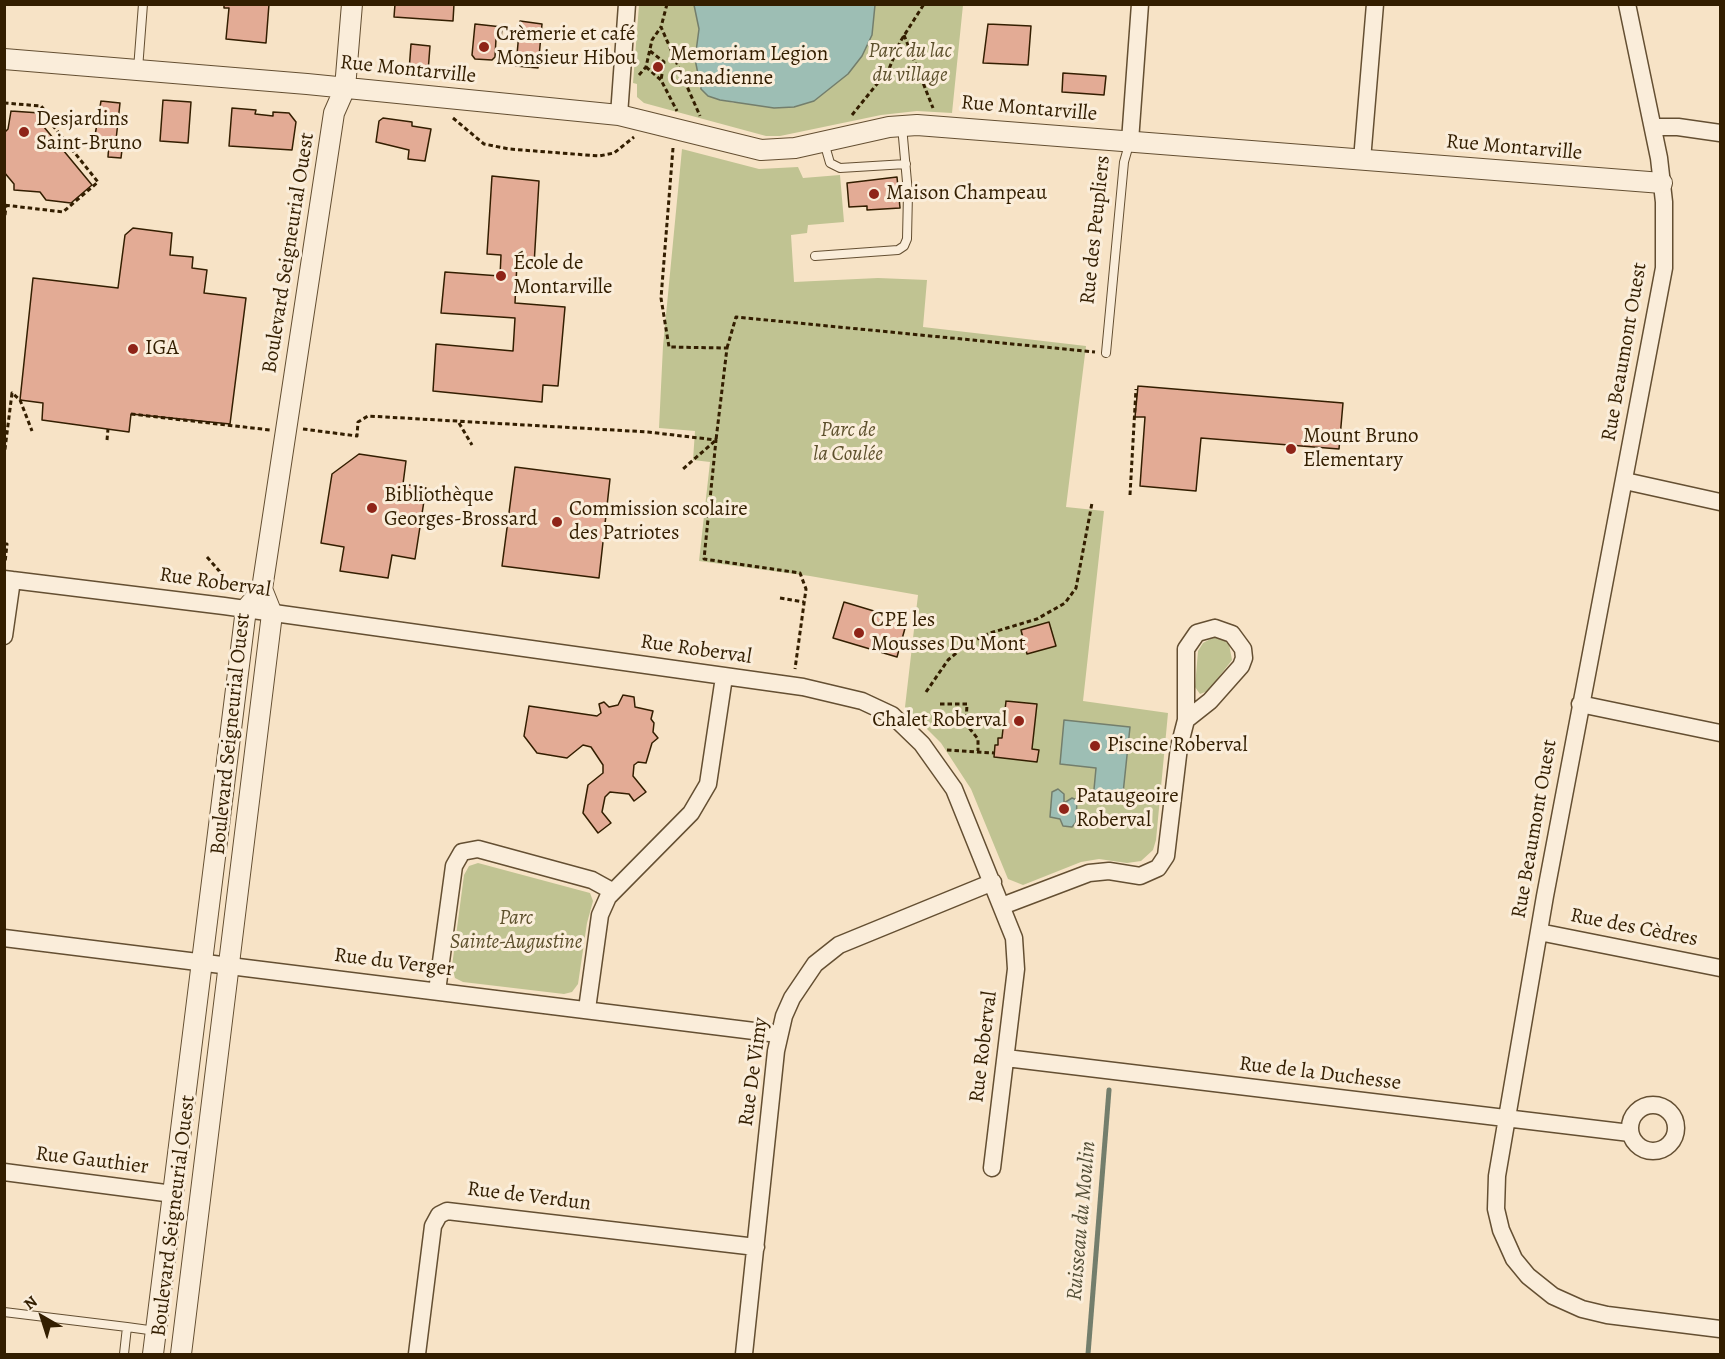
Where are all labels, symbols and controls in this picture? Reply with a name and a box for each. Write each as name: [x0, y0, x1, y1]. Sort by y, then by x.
place label: Crèmerie et café Monsieur Hibou: [496, 22, 637, 72]
park label: Parc du lac du village: [868, 39, 952, 89]
marker: Crèmerie et café Monsieur Hibou: [477, 40, 491, 54]
place label: Memoriam Legion Canadienne: [670, 42, 828, 92]
street label: Rue Montarville: [339, 50, 477, 90]
marker: Memoriam Legion Canadienne: [651, 60, 665, 74]
street label: Rue Montarville: [960, 91, 1098, 127]
place label: Desjardins Saint-Bruno: [36, 107, 142, 157]
marker: Desjardins Saint-Bruno: [17, 125, 31, 139]
street label: Rue Montarville: [1445, 130, 1583, 166]
street label: Boulevard Seigneurial Ouest: [258, 131, 320, 375]
street label: Rue des Peupliers: [1076, 154, 1116, 306]
place label: Maison Champeau: [886, 181, 1047, 207]
marker: Maison Champeau: [867, 187, 881, 201]
place label: École de Montarville: [513, 251, 612, 301]
street label: Rue Beaumont Ouest: [1597, 261, 1653, 443]
marker: École de Montarville: [494, 269, 508, 283]
place label: IGA: [145, 336, 179, 362]
marker: IGA: [126, 342, 140, 356]
park label: Parc de la Coulée: [813, 418, 883, 468]
place label: Mount Bruno Elementary: [1303, 424, 1418, 474]
marker: Mount Bruno Elementary: [1284, 442, 1298, 456]
place label: Bibliothèque Georges-Brossard: [384, 483, 538, 533]
place label: Commission scolaire des Patriotes: [569, 497, 748, 547]
marker: Bibliothèque Georges-Brossard: [365, 501, 379, 515]
marker: Commission scolaire des Patriotes: [550, 515, 564, 529]
street label: Rue Roberval: [158, 563, 272, 603]
place label: CPE les Mousses Du Mont: [871, 608, 1026, 658]
street label: Boulevard Seigneurial Ouest: [206, 612, 256, 856]
marker: CPE les Mousses Du Mont: [852, 626, 866, 640]
street label: Rue Roberval: [639, 630, 753, 670]
place label: Chalet Roberval: [872, 708, 1007, 734]
marker: Chalet Roberval: [1012, 714, 1026, 728]
place label: Piscine Roberval: [1107, 733, 1248, 759]
street label: Rue Beaumont Ouest: [1507, 738, 1563, 920]
marker: Piscine Roberval: [1088, 739, 1102, 753]
place label: Pataugeoire Roberval: [1076, 784, 1179, 834]
marker: Pataugeoire Roberval: [1057, 802, 1071, 816]
street label: Rue des Cèdres: [1568, 903, 1700, 953]
park label: Parc Sainte-Augustine: [450, 906, 582, 956]
street label: Rue du Verger: [333, 943, 455, 983]
street label: Rue Roberval: [965, 990, 1003, 1104]
street label: Rue De Vimy: [734, 1016, 774, 1128]
street label: Rue de la Duchesse: [1238, 1052, 1402, 1096]
street label: Boulevard Seigneurial Ouest: [147, 1094, 201, 1338]
water label: Ruisseau du Moulin: [1062, 1140, 1102, 1302]
street label: Rue Gauthier: [34, 1142, 150, 1180]
street label: Rue de Verdun: [466, 1177, 592, 1217]
north arrow: [12, 1287, 72, 1347]
text: N: [19, 1291, 42, 1315]

